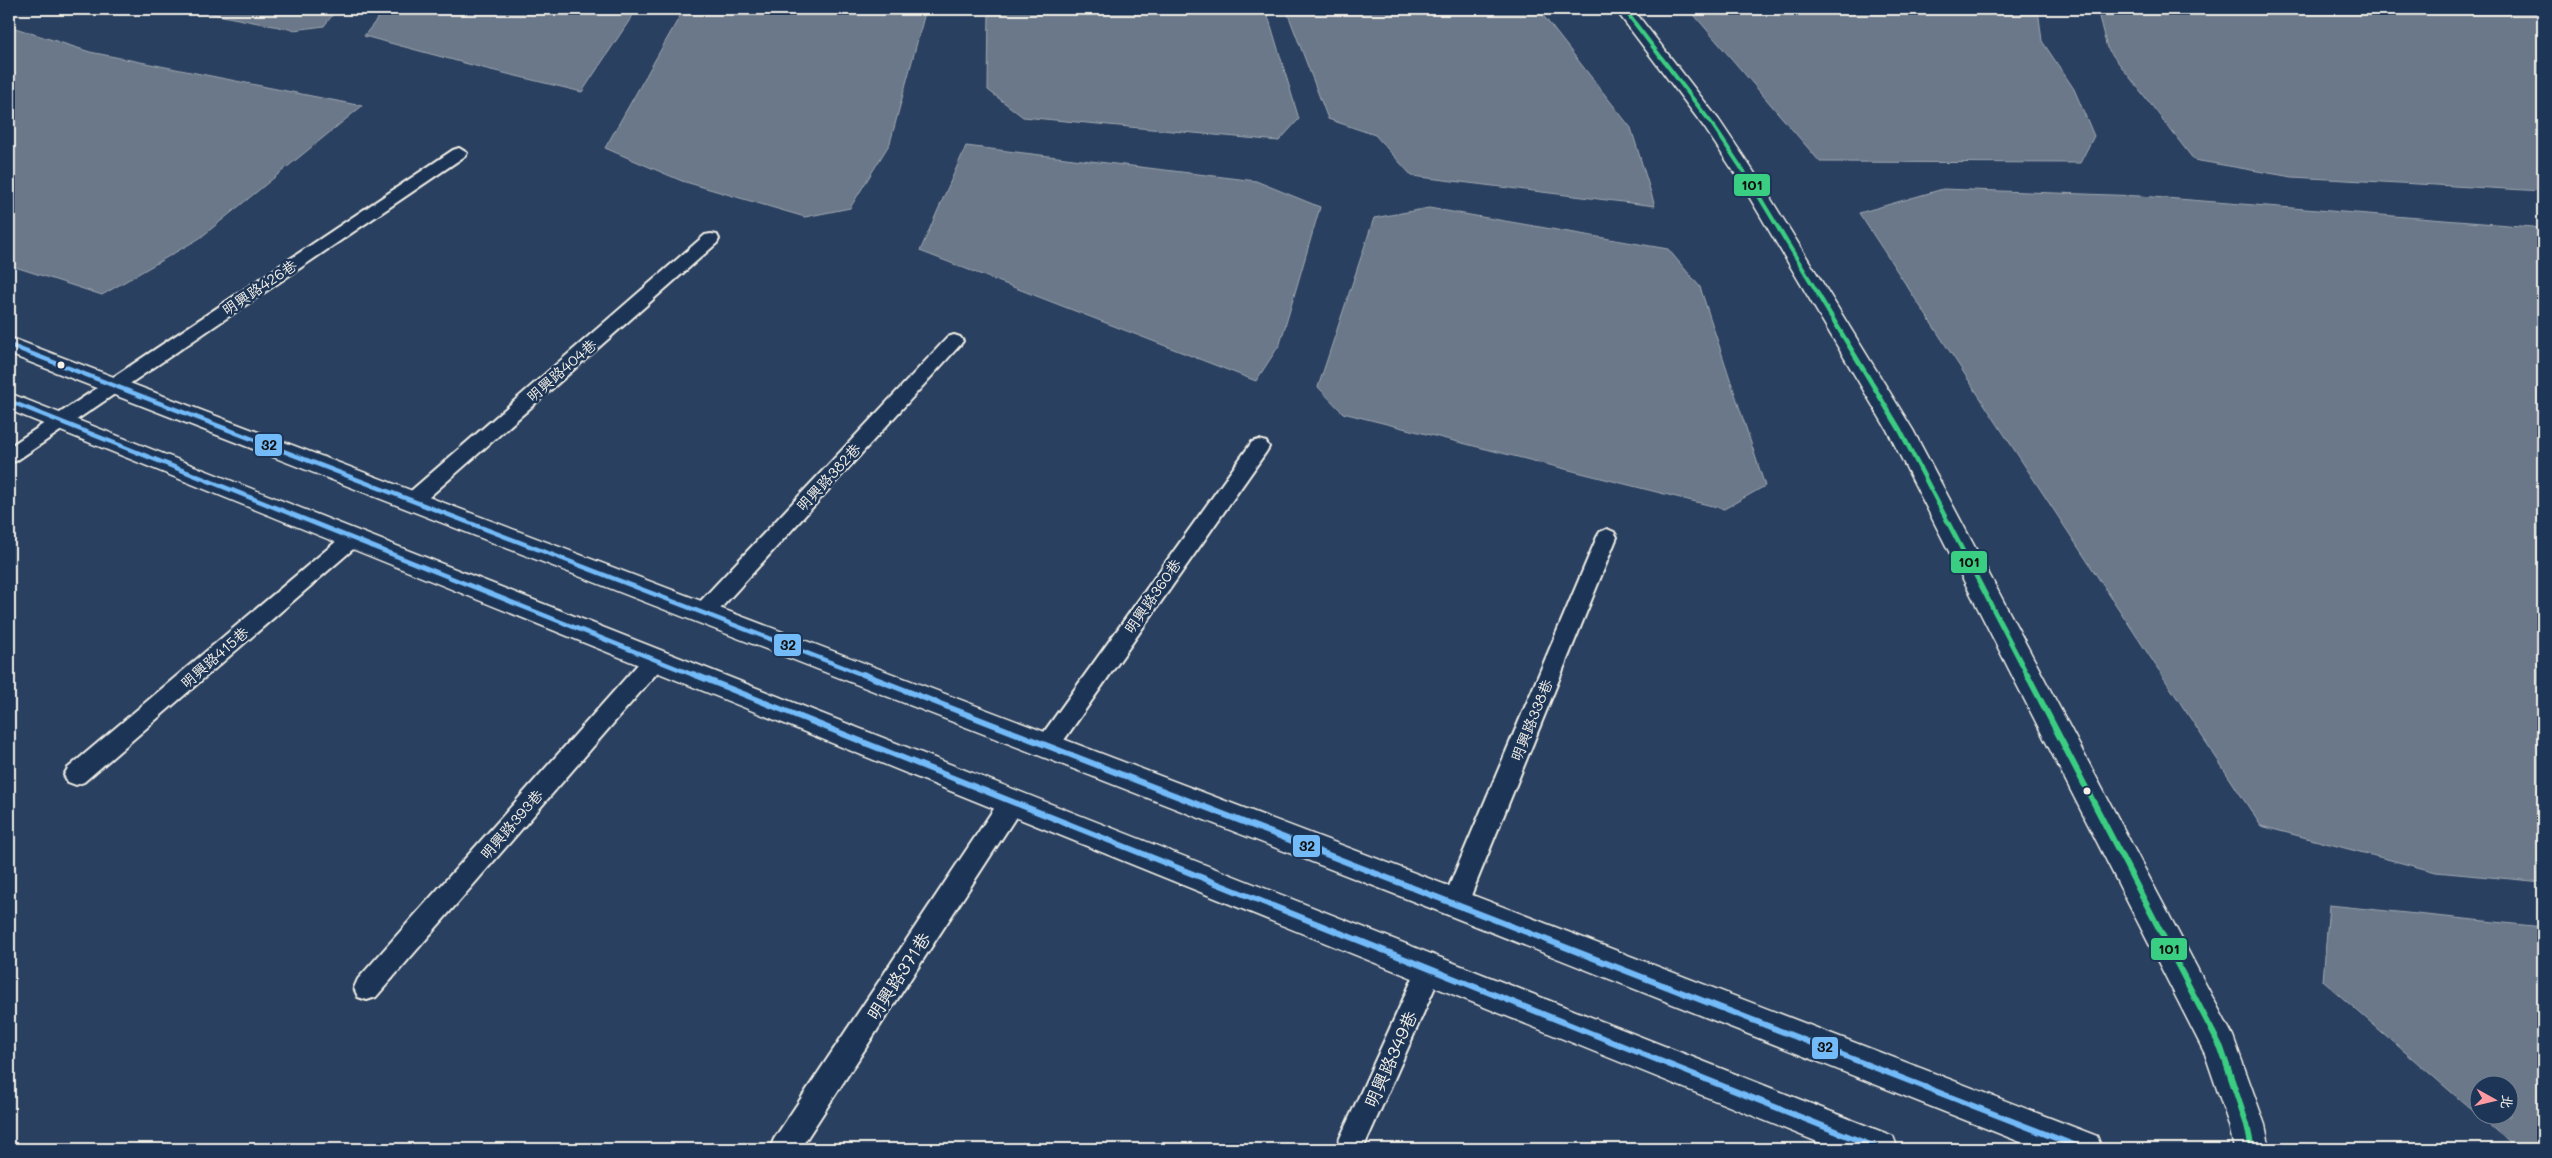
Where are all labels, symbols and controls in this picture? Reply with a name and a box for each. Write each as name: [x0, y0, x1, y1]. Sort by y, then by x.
line badge: 101: [1733, 173, 1771, 197]
text: 101: [1741, 175, 1763, 194]
street label: 明興路426巷: [218, 255, 300, 319]
street label: 明興路404巷: [522, 334, 600, 406]
unlabelled marker: [56, 360, 66, 370]
line badge: 32: [254, 433, 283, 457]
text: 32: [261, 435, 277, 454]
street label: 明興路382巷: [791, 439, 865, 515]
line badge: 101: [1950, 550, 1988, 574]
text: 101: [1958, 552, 1980, 571]
street label: 明興路360巷: [1119, 555, 1185, 637]
street label: 明興路415巷: [176, 622, 252, 692]
line badge: 32: [773, 633, 802, 657]
text: 32: [780, 635, 796, 654]
street label: 明興路338巷: [1505, 676, 1557, 764]
street label: 明興路393巷: [475, 785, 547, 863]
unlabelled marker: [2082, 786, 2092, 796]
line badge: 32: [1292, 834, 1321, 858]
text: 32: [1299, 836, 1315, 855]
street label: 明興路371巷: [861, 927, 935, 1025]
line badge: 101: [2150, 937, 2188, 961]
text: 101: [2158, 939, 2180, 958]
street label: 明興路349巷: [1358, 1007, 1422, 1111]
line badge: 32: [1811, 1036, 1839, 1060]
text: 32: [1817, 1037, 1833, 1056]
north arrow: [2470, 1076, 2520, 1126]
text: 北: [2497, 1094, 2518, 1110]

